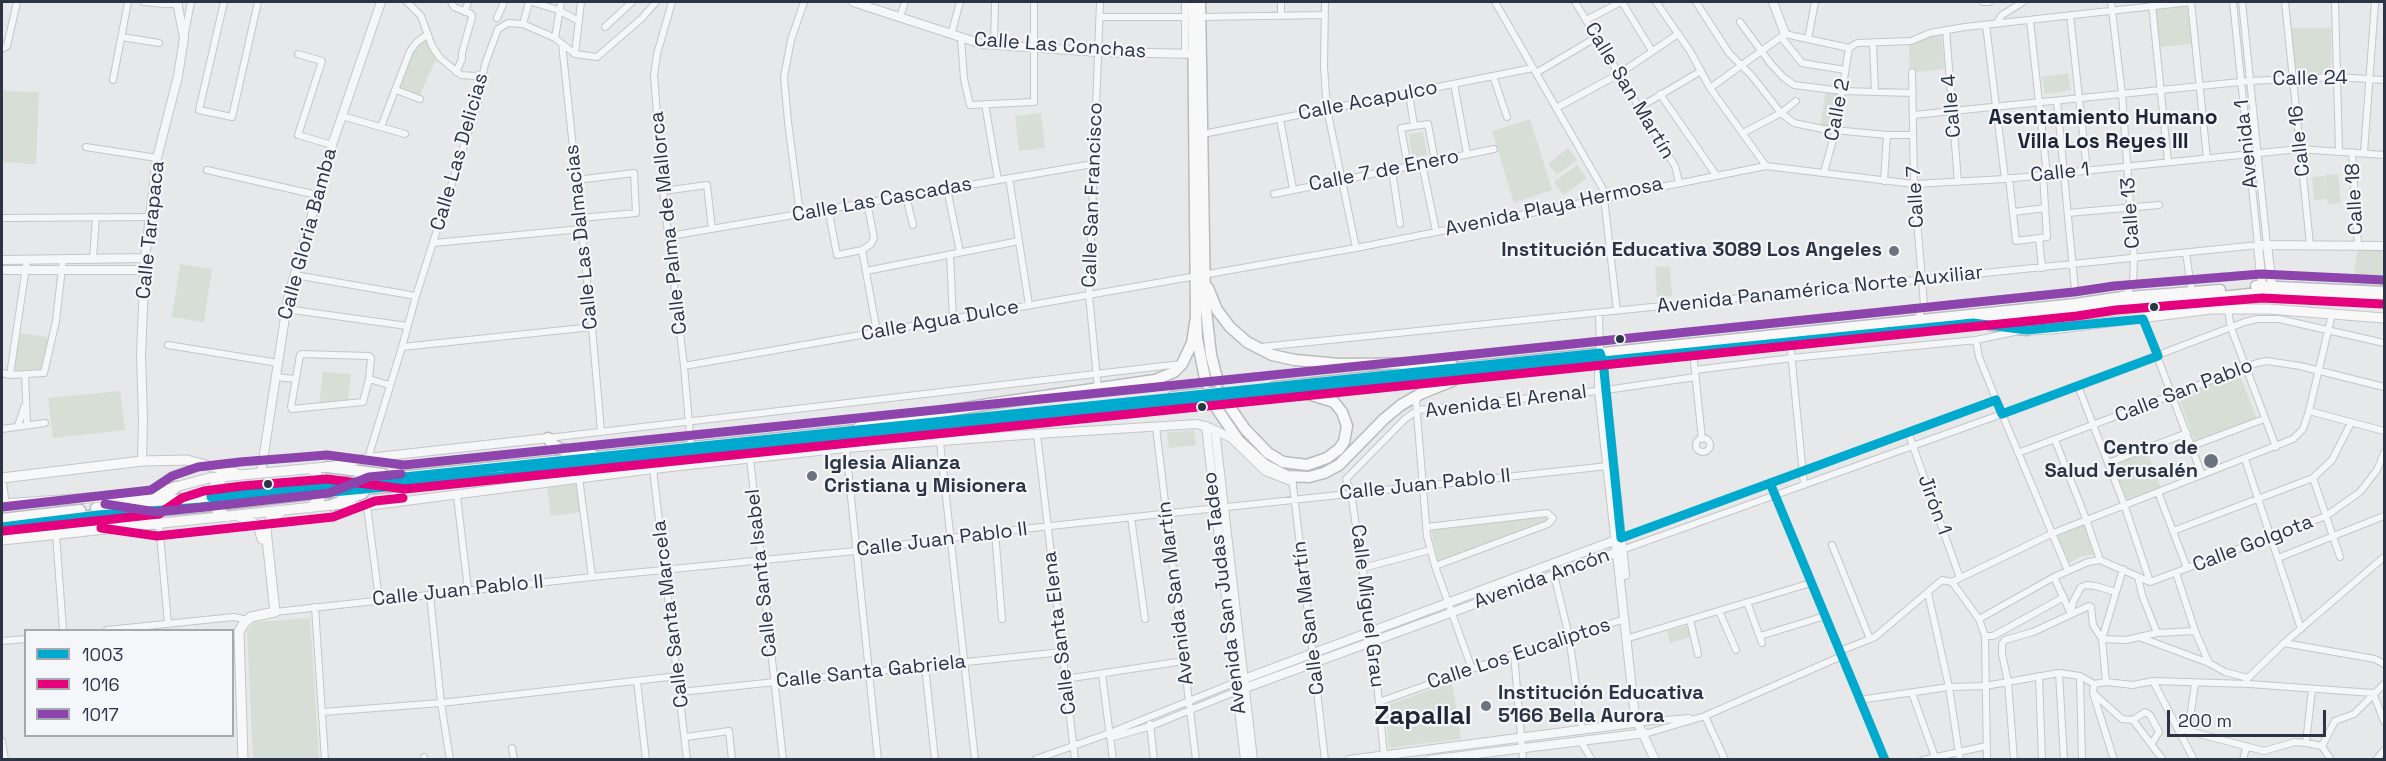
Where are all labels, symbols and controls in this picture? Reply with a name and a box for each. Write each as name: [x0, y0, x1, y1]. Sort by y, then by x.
street label: Calle San Martín: [1579, 18, 1679, 164]
street label: Calle Las Conchas: [973, 28, 1147, 64]
street label: Calle 24: [2272, 66, 2348, 92]
street label: Calle Las Delicias: [426, 70, 494, 234]
street label: Calle 4: [1937, 73, 1967, 139]
street label: Calle Acapulco: [1296, 76, 1440, 126]
street label: Calle 2: [1820, 77, 1856, 143]
street label: Avenida 1: [2230, 98, 2264, 190]
street label: Calle San Francisco: [1078, 102, 1108, 288]
street label: Calle 16: [2284, 104, 2316, 178]
district label: Asentamiento Humano Villa Los Reyes III: [1988, 105, 2218, 155]
street label: Calle Palma de Mallorca: [645, 110, 693, 336]
street label: Calle Las Dalmacias: [560, 143, 604, 331]
street label: Calle Gloria Bamba: [274, 145, 342, 323]
street label: Calle 7 de Enero: [1307, 145, 1461, 197]
street label: Calle 1: [2029, 158, 2091, 188]
street label: Calle Tarapaca: [132, 160, 170, 300]
street label: Calle 18: [2341, 162, 2369, 236]
street label: Calle 7: [1902, 165, 1930, 229]
street label: Calle Las Cascadas: [790, 172, 974, 228]
street label: Avenida Playa Hermosa: [1443, 172, 1665, 242]
street label: Calle 13: [2117, 176, 2145, 250]
place label: Institución Educativa 3089 Los Angeles: [1501, 239, 1882, 263]
marker: Institución Educativa 3089 Los Angeles: [1887, 244, 1901, 258]
street label: Avenida Panamérica Norte Auxiliar: [1656, 261, 1984, 319]
street label: Calle Agua Dulce: [859, 295, 1021, 347]
unlabelled marker: [2148, 301, 2160, 313]
unlabelled marker: [1614, 333, 1626, 345]
street label: Calle San Pablo: [2112, 354, 2256, 428]
street label: Avenida El Arenal: [1424, 380, 1588, 424]
unlabelled marker: [1196, 401, 1208, 413]
place label: Centro de Salud Jerusalén: [2044, 437, 2198, 484]
place label: Iglesia Alianza Cristiana y Misionera: [824, 452, 1027, 499]
marker: Centro de Salud Jerusalén: [2202, 452, 2220, 470]
street label: Calle Juan Pablo II: [1338, 464, 1512, 506]
marker: Iglesia Alianza Cristiana y Misionera: [805, 469, 819, 483]
street label: Avenida San Judas Tadeo: [1198, 470, 1252, 716]
street label: Jirón 1: [1912, 472, 1956, 538]
unlabelled marker: [262, 478, 274, 490]
street label: Calle Santa Isabel: [741, 488, 783, 658]
street label: Avenida San Martín: [1153, 500, 1199, 686]
street label: Calle Golgota: [2189, 510, 2317, 578]
street label: Calle Juan Pablo II: [855, 518, 1029, 562]
street label: Calle Santa Marcela: [648, 519, 694, 709]
street label: Calle Miguel Grau: [1345, 523, 1389, 689]
street label: Calle San Martín: [1288, 540, 1330, 696]
street label: Avenida Ancón: [1471, 543, 1613, 615]
street label: Calle Santa Elena: [1038, 550, 1082, 716]
street label: Calle Juan Pablo II: [371, 570, 545, 612]
street label: Calle Los Eucaliptos: [1424, 613, 1614, 695]
legend: [24, 629, 234, 737]
text: 1003: [82, 643, 123, 666]
street label: Calle Santa Gabriela: [775, 650, 967, 694]
text: 1016: [82, 673, 120, 696]
place label: Institución Educativa 5166 Bella Aurora: [1498, 682, 1704, 729]
scale bar: [2170, 698, 2329, 736]
marker: Institución Educativa 5166 Bella Aurora: [1479, 699, 1493, 713]
district label: Zapallal: [1374, 701, 1472, 733]
text: 1017: [82, 703, 119, 726]
text: 200 m: [2178, 709, 2232, 732]

